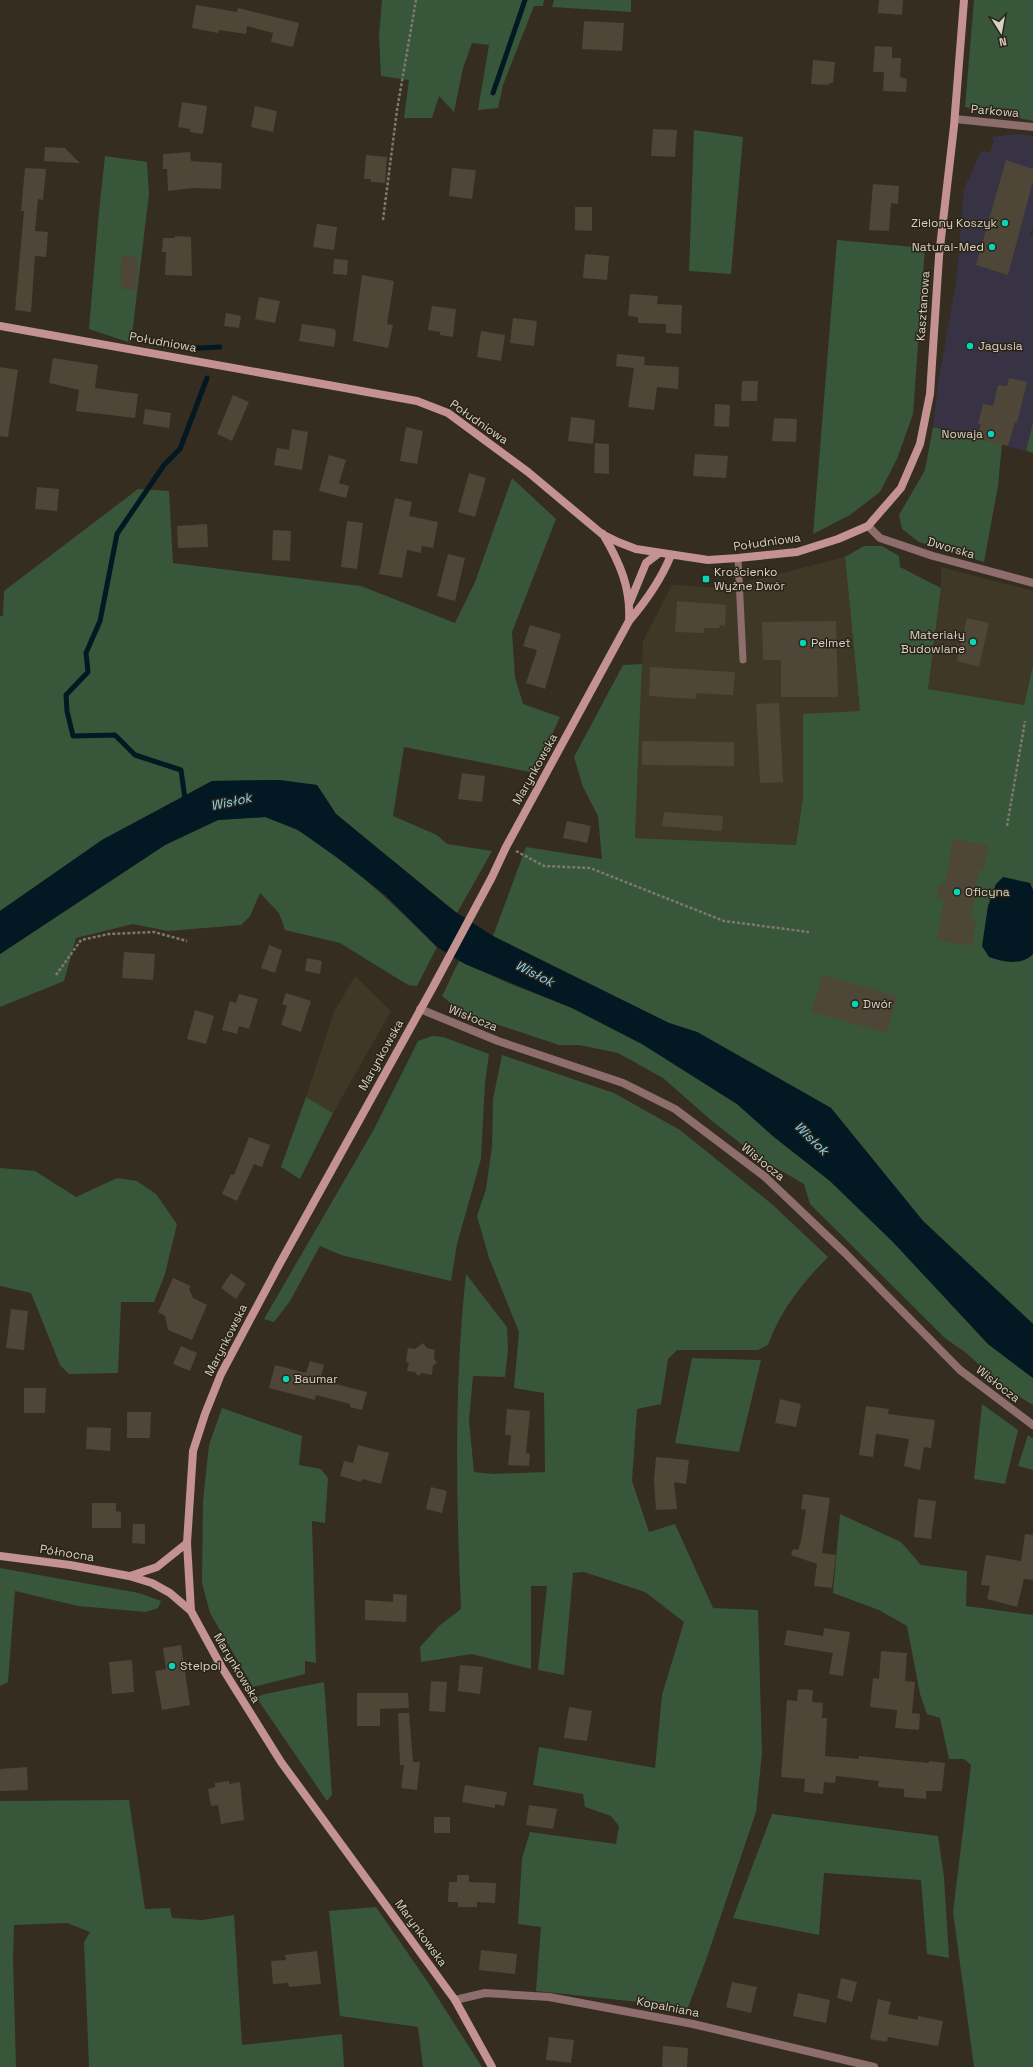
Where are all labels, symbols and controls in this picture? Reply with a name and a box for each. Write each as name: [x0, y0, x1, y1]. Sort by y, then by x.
north arrow: [981, 12, 1021, 52]
text: N: [998, 34, 1008, 49]
street label: Parkowa: [970, 101, 1020, 121]
place label: Zielony Koszyk: [911, 215, 998, 231]
marker: Zielony Koszyk: [1000, 218, 1010, 228]
place label: Natural-Med: [912, 239, 984, 255]
marker: Natural-Med: [987, 242, 997, 252]
street label: Kasztanowa: [913, 270, 933, 342]
street label: Południowa: [128, 328, 198, 356]
place label: Jagusia: [978, 338, 1023, 354]
marker: Jagusia: [965, 341, 975, 351]
street label: Południowa: [447, 396, 511, 448]
place label: Nowaja: [941, 426, 983, 442]
marker: Nowaja: [986, 429, 996, 439]
street label: Południowa: [732, 529, 802, 555]
street label: Dworska: [925, 534, 977, 562]
place label: Krościenko Wyżne Dwór: [714, 564, 785, 594]
marker: Krościenko Wyżne Dwór: [701, 574, 711, 584]
place label: Materiały Budowlane: [901, 627, 965, 657]
place label: Pelmet: [811, 635, 851, 651]
marker: Materiały Budowlane: [968, 637, 978, 647]
marker: Pelmet: [798, 638, 808, 648]
street label: Marynkowska: [509, 730, 561, 807]
water label: Wisłok: [209, 788, 255, 814]
place label: Oficyna: [965, 884, 1010, 900]
marker: Oficyna: [952, 887, 962, 897]
water label: Wisłok: [513, 957, 559, 991]
place label: Dwór: [863, 996, 893, 1012]
marker: Dwór: [850, 999, 860, 1009]
street label: Wisłocza: [446, 1001, 500, 1035]
street label: Marynkowska: [355, 1016, 407, 1093]
water label: Wisłok: [791, 1118, 834, 1160]
street label: Wisłocza: [738, 1140, 788, 1185]
street label: Marynkowska: [201, 1301, 251, 1379]
street label: Wisłocza: [973, 1362, 1023, 1406]
place label: Baumar: [294, 1371, 338, 1387]
marker: Baumar: [281, 1374, 291, 1384]
street label: Północna: [39, 1541, 96, 1565]
street label: Marynkowska: [210, 1630, 264, 1706]
place label: Stelpol: [180, 1658, 221, 1674]
marker: Stelpol: [167, 1661, 177, 1671]
street label: Marynkowska: [391, 1896, 451, 1970]
street label: Kopalniana: [635, 1993, 701, 2021]

